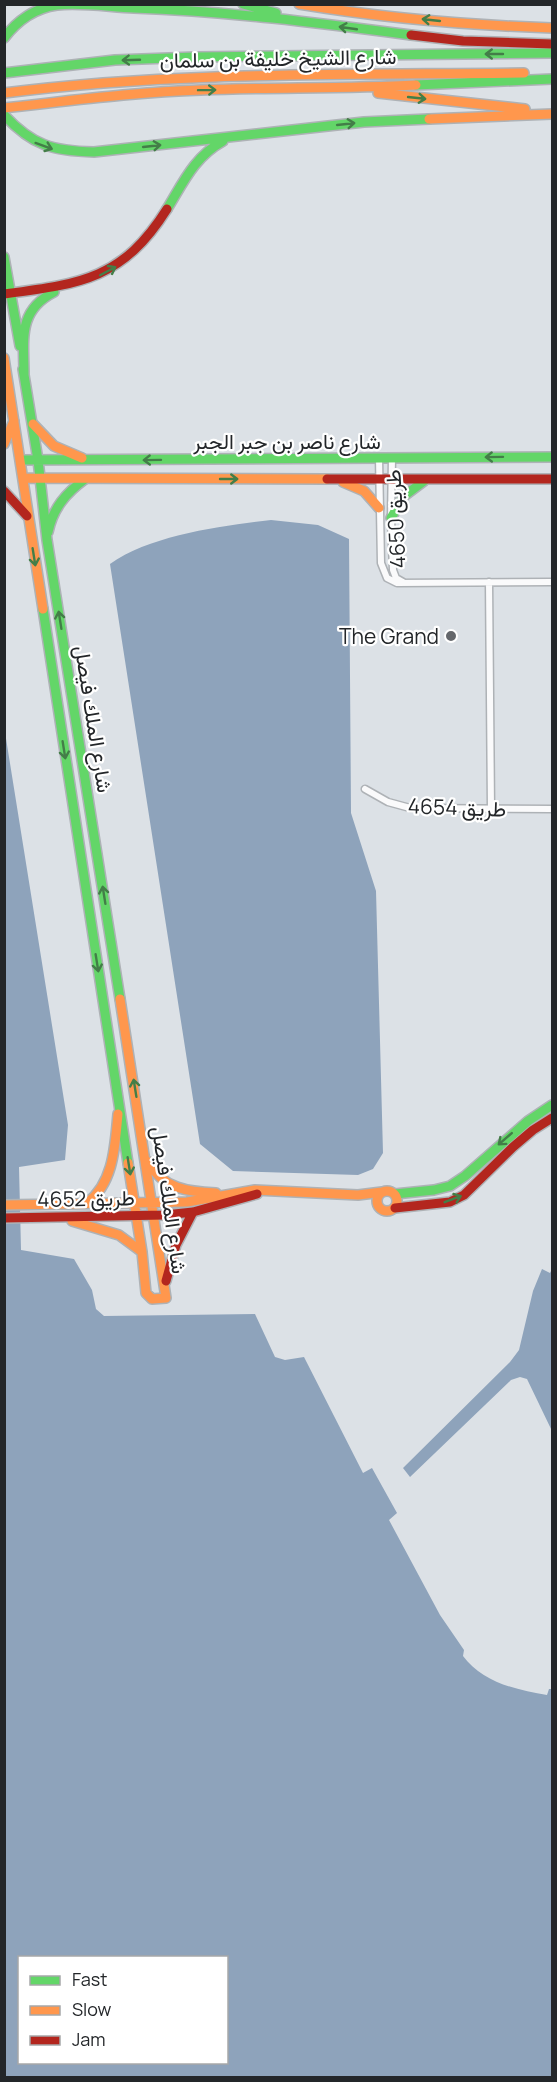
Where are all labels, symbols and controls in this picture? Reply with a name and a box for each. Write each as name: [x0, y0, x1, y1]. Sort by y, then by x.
one-way arrow: [422, 14, 442, 25]
one-way arrow: [338, 22, 358, 33]
street label: شارع الشيخ خليفة بن سلمان: [159, 42, 397, 75]
one-way arrow: [485, 48, 505, 60]
one-way arrow: [122, 54, 142, 65]
one-way arrow: [197, 85, 217, 96]
one-way arrow: [407, 93, 426, 104]
one-way arrow: [335, 118, 355, 129]
one-way arrow: [141, 140, 161, 151]
one-way arrow: [34, 141, 53, 152]
one-way arrow: [99, 264, 117, 276]
street label: شارع ناصر بن جبر الجبر: [192, 427, 381, 456]
one-way arrow: [485, 451, 505, 463]
one-way arrow: [143, 454, 163, 466]
street label: طريق 4650: [378, 469, 412, 569]
one-way arrow: [218, 473, 238, 485]
one-way arrow: [29, 547, 40, 567]
one-way arrow: [54, 610, 65, 630]
place label: The Grand: [339, 622, 439, 650]
marker: The Grand: [444, 629, 458, 643]
street label: شارع الملك فيصل: [68, 643, 119, 795]
one-way arrow: [59, 739, 70, 759]
street label: طريق 4654: [407, 791, 507, 823]
one-way arrow: [98, 886, 109, 906]
one-way arrow: [92, 953, 103, 973]
one-way arrow: [129, 1078, 140, 1098]
street label: شارع الملك فيصل: [145, 1124, 194, 1276]
one-way arrow: [497, 1133, 513, 1146]
one-way arrow: [124, 1156, 135, 1176]
street label: طريق 4652: [37, 1183, 135, 1213]
one-way arrow: [443, 1193, 461, 1204]
legend: [18, 1956, 228, 2064]
text: Fast: [72, 1967, 107, 1991]
text: Slow: [72, 1997, 112, 2021]
text: Jam: [72, 2027, 106, 2051]

